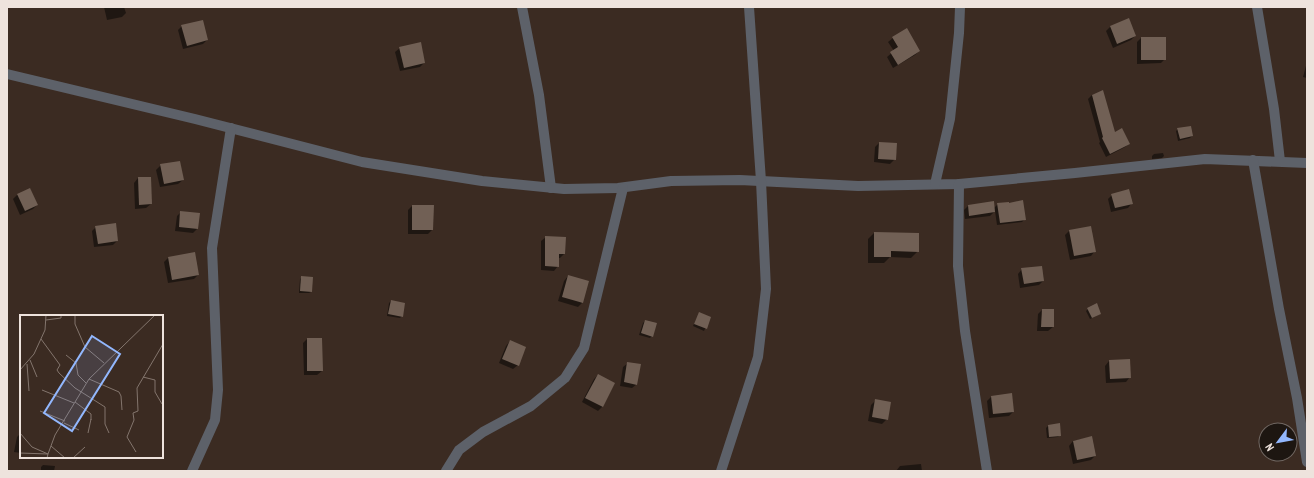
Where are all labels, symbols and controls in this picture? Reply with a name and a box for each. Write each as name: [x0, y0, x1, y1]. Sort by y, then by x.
inset map: [20, 315, 163, 458]
north arrow: [1258, 422, 1298, 462]
text: N: [1262, 441, 1277, 454]

